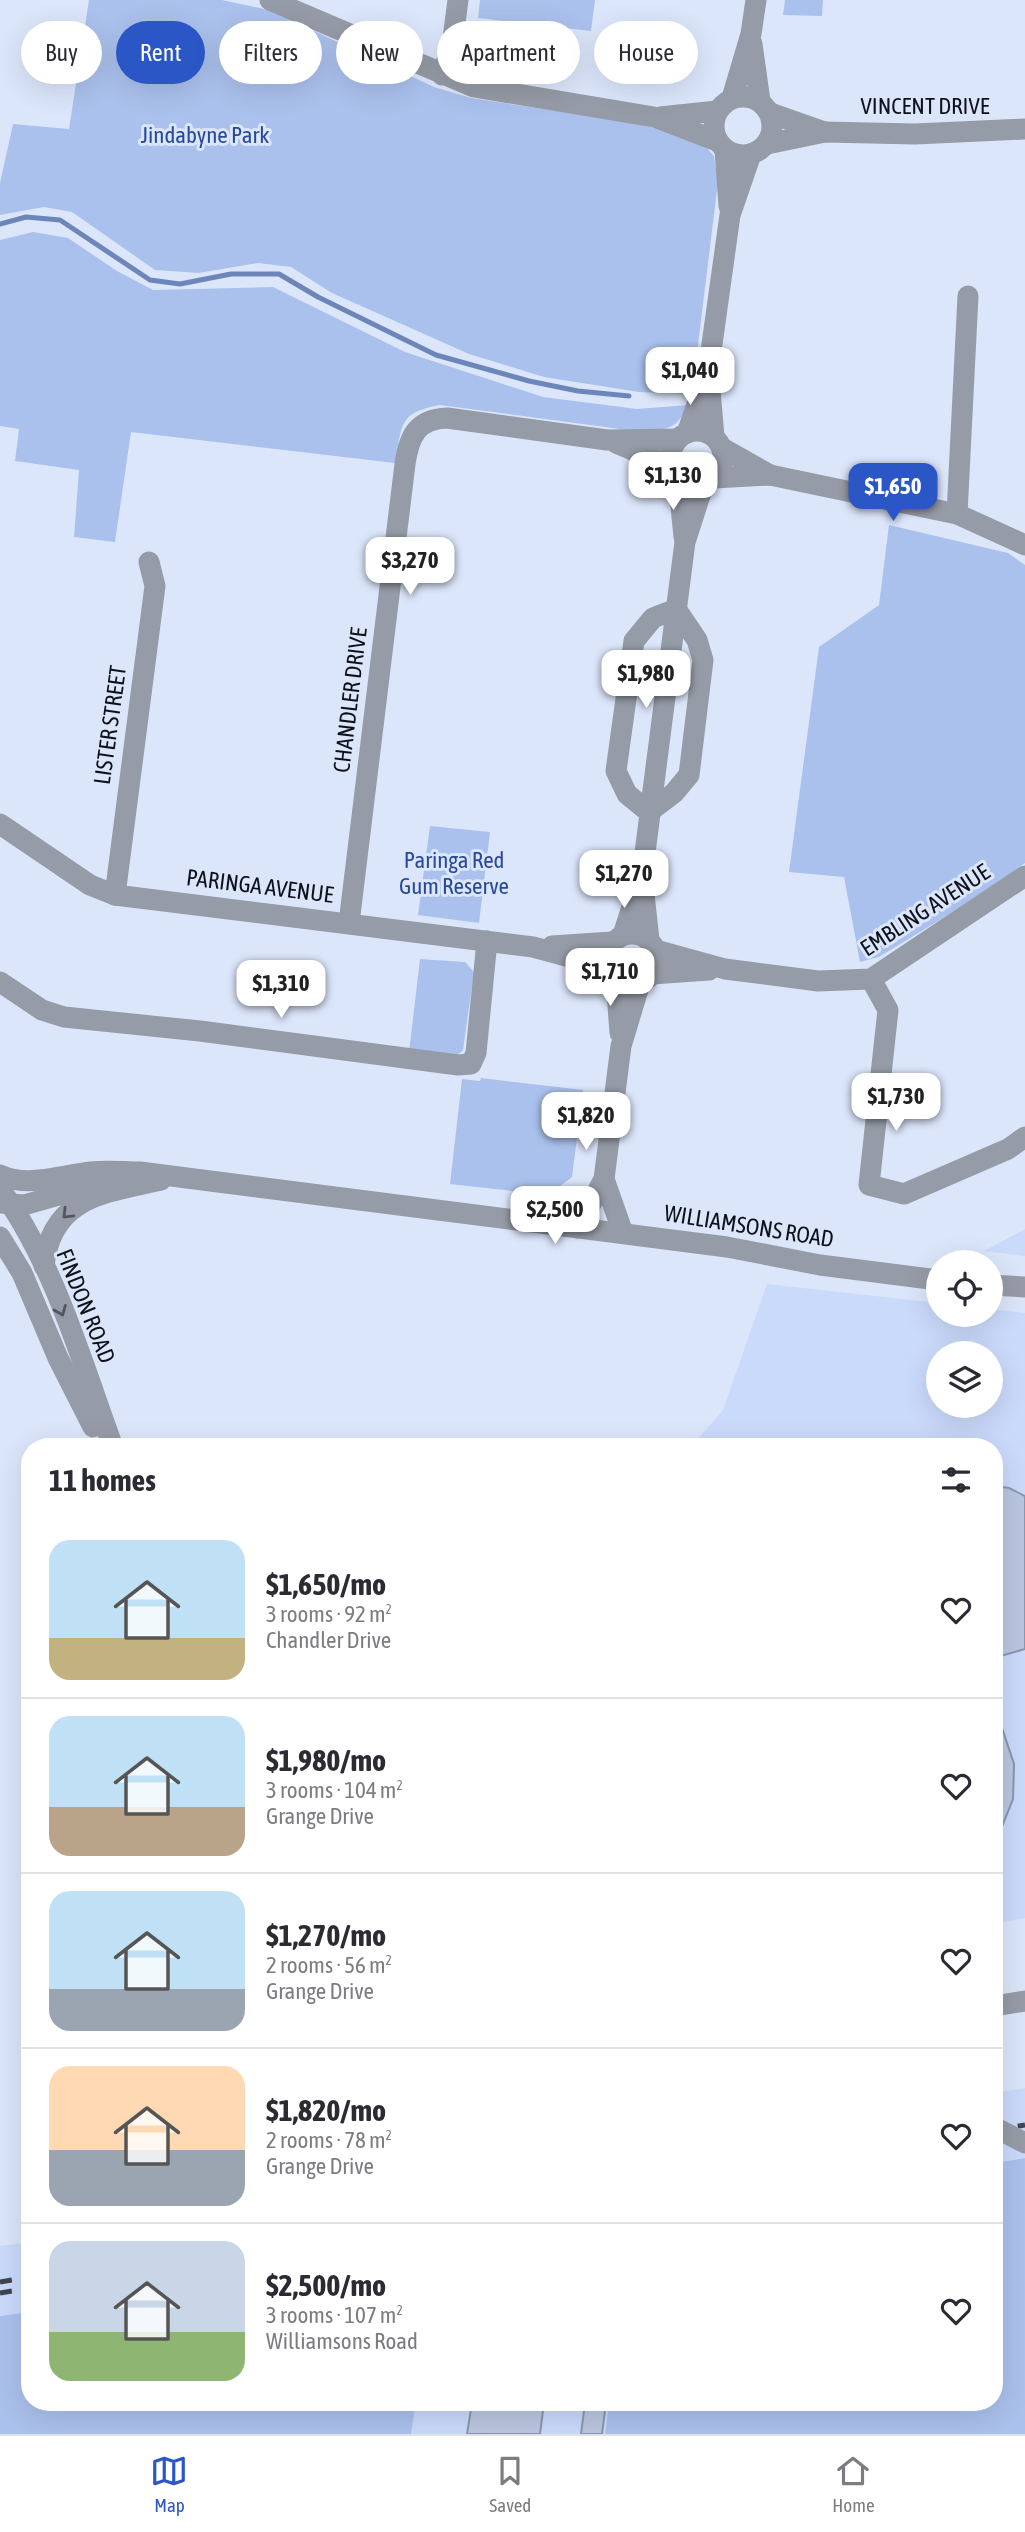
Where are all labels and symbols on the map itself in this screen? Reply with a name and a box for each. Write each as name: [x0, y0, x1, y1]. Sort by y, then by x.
street label: VINCENT DRIVE: [861, 93, 990, 119]
park label: Jindabyne Park: [141, 122, 269, 148]
pin: $1,040: [633, 348, 747, 407]
pin: $1,130: [616, 452, 730, 512]
pin: $1,650: [836, 463, 950, 523]
pin: $3,270: [353, 538, 467, 597]
street label: CHANDLER DRIVE: [328, 626, 372, 774]
pin: $1,980: [589, 650, 703, 710]
street label: LISTER STREET: [89, 664, 131, 786]
park label: Paringa Red Gum Reserve: [399, 847, 509, 899]
pin: $1,270: [567, 850, 681, 910]
street label: EMBLING AVENUE: [856, 859, 995, 961]
street label: PARINGA AVENUE: [185, 864, 335, 908]
pin: $1,710: [553, 948, 667, 1008]
pin: $1,310: [224, 960, 338, 1020]
pin: $1,730: [839, 1074, 953, 1133]
pin: $1,820: [529, 1092, 643, 1152]
pin: $2,500: [498, 1186, 612, 1246]
street label: WILLIAMSONS ROAD: [662, 1200, 836, 1252]
one-way arrow: [63, 1206, 76, 1219]
street label: FINDON ROAD: [51, 1245, 121, 1367]
one-way arrow: [53, 1304, 67, 1316]

